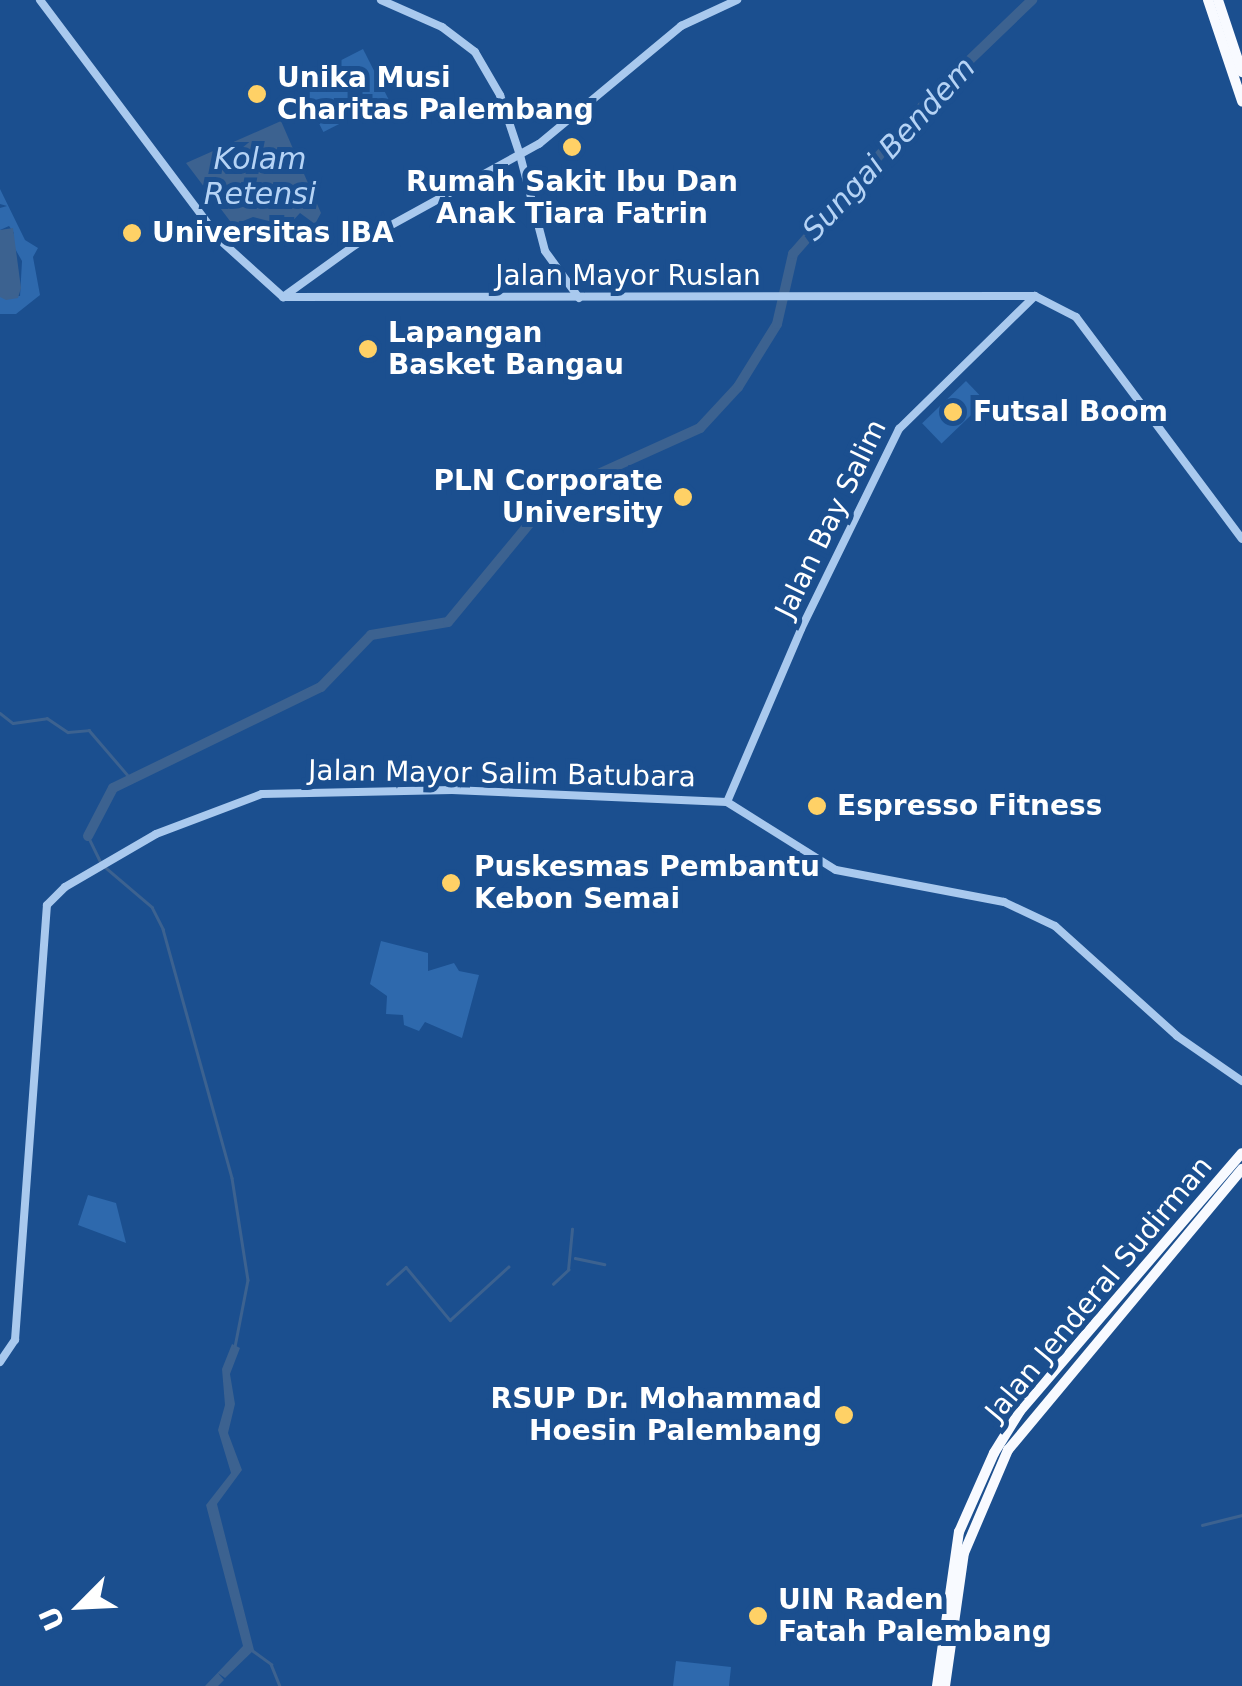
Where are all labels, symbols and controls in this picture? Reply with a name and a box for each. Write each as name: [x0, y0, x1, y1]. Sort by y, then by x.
water label: Sungai Bendem: [795, 50, 983, 248]
place label: Unika Musi Charitas Palembang: [277, 61, 594, 127]
marker: Unika Musi Charitas Palembang: [246, 83, 268, 105]
marker: Rumah Sakit Ibu Dan Anak Tiara Fatrin: [559, 134, 585, 160]
water label: Kolam Retensi: [204, 141, 316, 212]
place label: Rumah Sakit Ibu Dan Anak Tiara Fatrin: [406, 165, 738, 231]
place label: Universitas IBA: [152, 216, 394, 250]
marker: Universitas IBA: [121, 222, 143, 244]
street label: Jalan Mayor Ruslan: [495, 259, 761, 293]
place label: Lapangan Basket Bangau: [388, 316, 624, 382]
marker: Lapangan Basket Bangau: [357, 338, 379, 360]
place label: Futsal Boom: [973, 395, 1168, 429]
marker: Futsal Boom: [942, 401, 964, 423]
street label: Jalan Bay Salim: [768, 414, 894, 624]
place label: PLN Corporate University: [434, 464, 663, 530]
marker: PLN Corporate University: [672, 486, 694, 508]
street label: Jalan Mayor Salim Batubara: [308, 754, 696, 794]
place label: Espresso Fitness: [837, 789, 1102, 823]
marker: Espresso Fitness: [806, 795, 828, 817]
place label: Puskesmas Pembantu Kebon Semai: [474, 850, 820, 916]
marker: Puskesmas Pembantu Kebon Semai: [438, 870, 464, 896]
street label: Jalan Jenderal Sudirman: [979, 1150, 1219, 1428]
place label: RSUP Dr. Mohammad Hoesin Palembang: [491, 1382, 822, 1448]
marker: RSUP Dr. Mohammad Hoesin Palembang: [831, 1402, 857, 1428]
north arrow: [30, 1556, 130, 1656]
place label: UIN Raden Fatah Palembang: [778, 1583, 1052, 1649]
text: U: [32, 1601, 72, 1636]
marker: UIN Raden Fatah Palembang: [747, 1605, 769, 1627]

